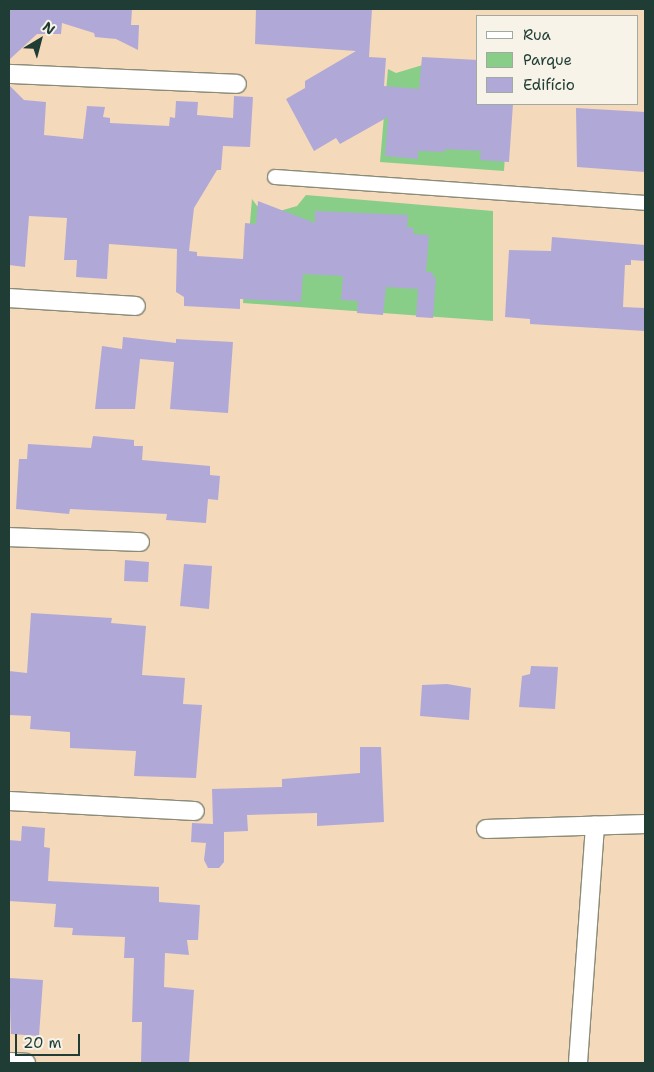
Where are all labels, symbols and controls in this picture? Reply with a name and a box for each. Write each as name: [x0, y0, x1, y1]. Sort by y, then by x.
north arrow: [15, 15, 65, 65]
legend: [477, 15, 639, 105]
text: N: [39, 17, 59, 39]
text: Rua: [523, 25, 551, 45]
text: Parque: [523, 50, 572, 70]
text: Edifício: [523, 75, 575, 95]
scale bar: [18, 1024, 82, 1056]
text: 20 m: [23, 1033, 62, 1053]

